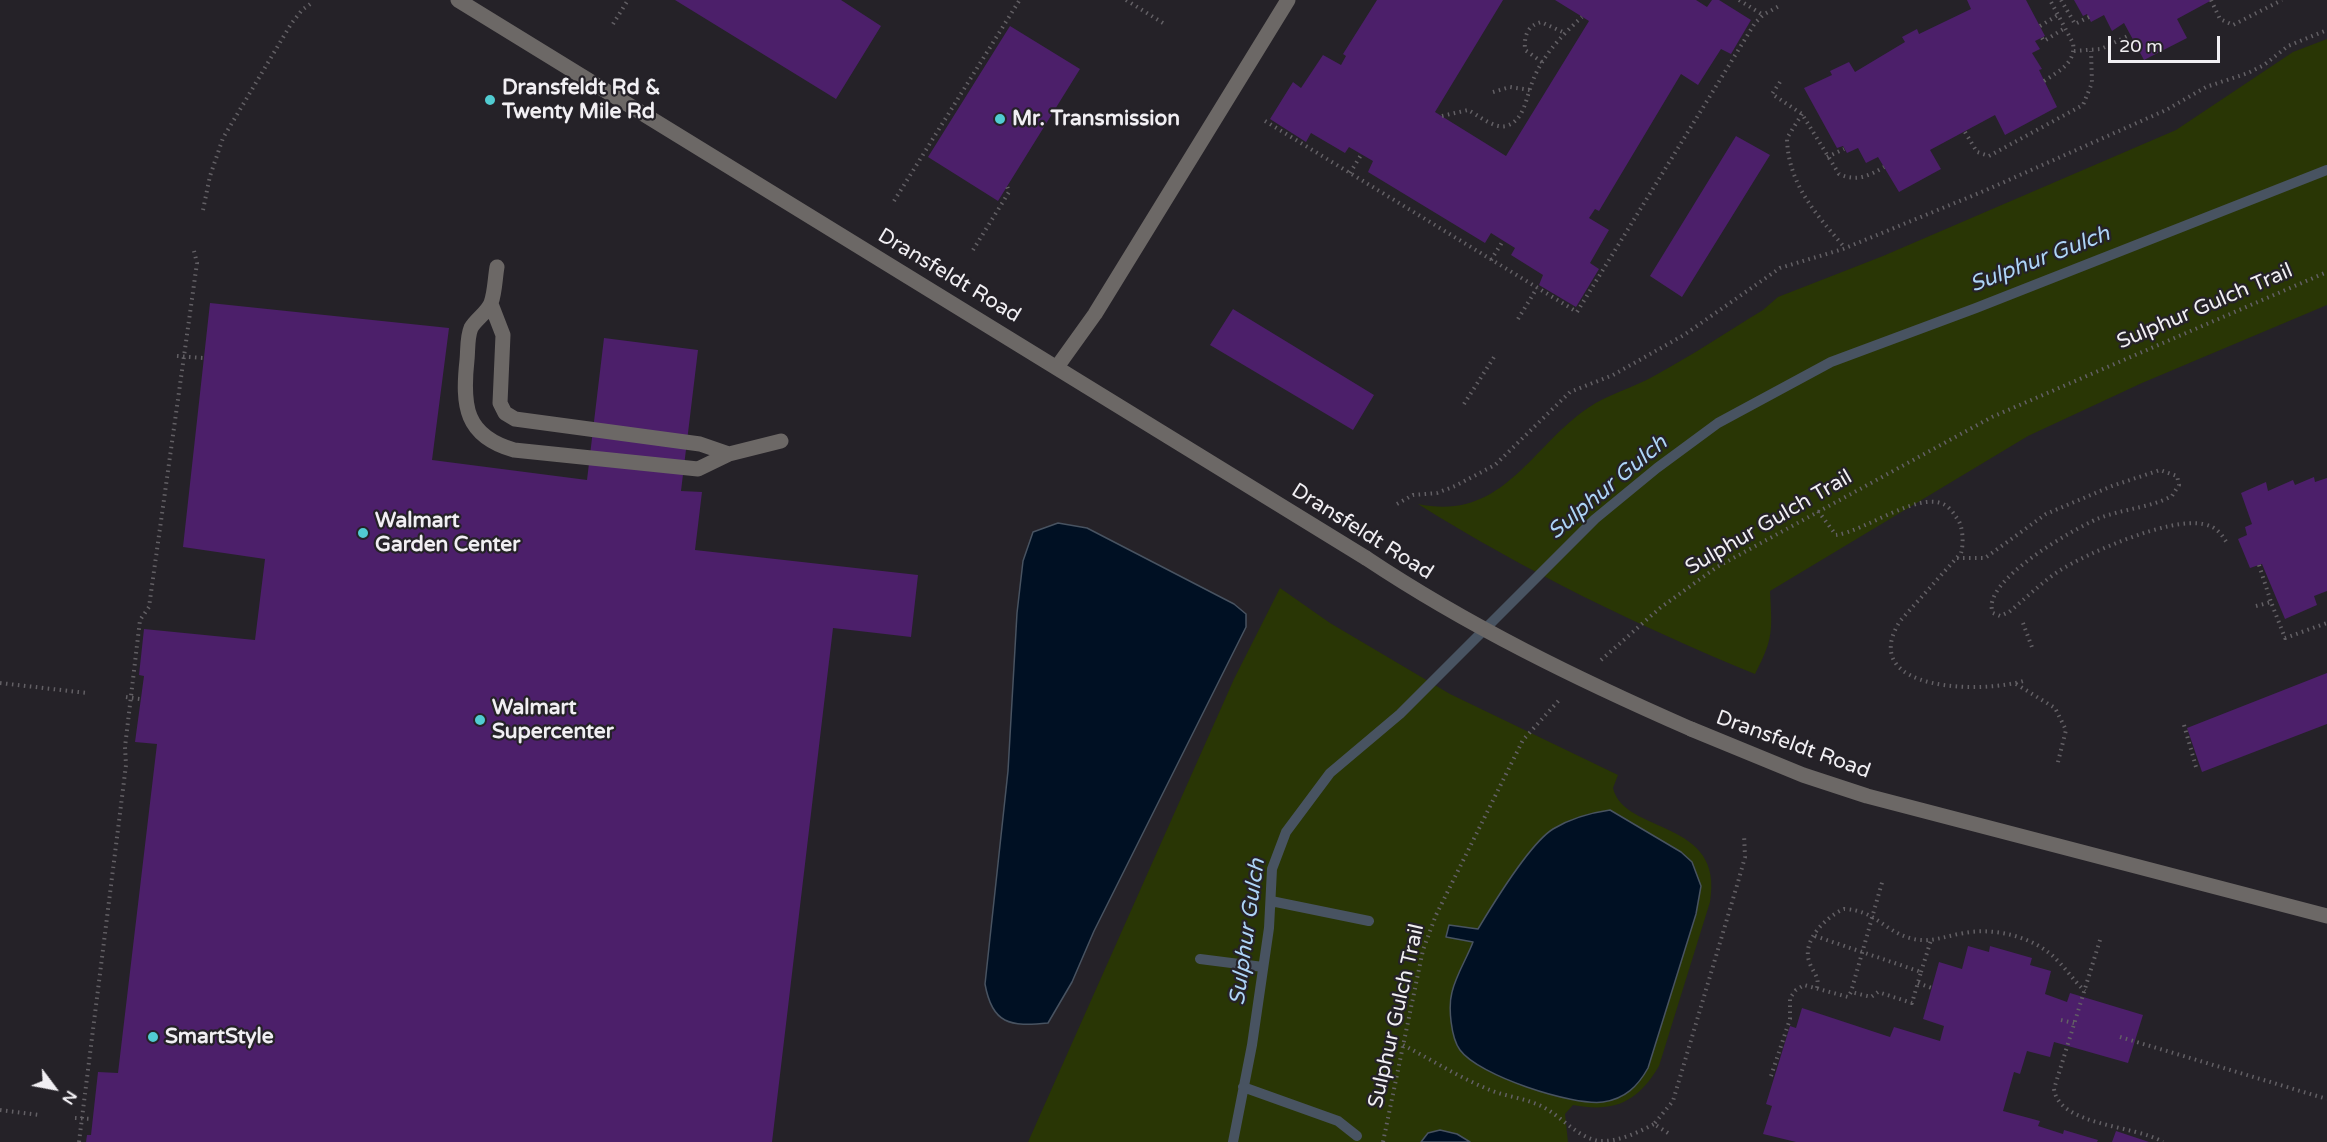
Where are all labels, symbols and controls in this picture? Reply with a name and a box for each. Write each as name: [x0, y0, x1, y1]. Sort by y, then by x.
scale bar: [2111, 24, 2224, 62]
text: 20 m: [2119, 35, 2163, 57]
place label: Dransfeldt Rd & Twenty Mile Rd: [502, 75, 661, 125]
marker: Dransfeldt Rd & Twenty Mile Rd: [483, 93, 497, 107]
place label: Mr. Transmission: [1012, 106, 1180, 132]
marker: Mr. Transmission: [993, 112, 1007, 126]
water label: Sulphur Gulch: [1966, 221, 2114, 299]
street label: Dransfeldt Road: [873, 223, 1025, 329]
street label: Sulphur Gulch Trail: [2113, 259, 2297, 355]
water label: Sulphur Gulch: [1543, 430, 1673, 546]
street label: Sulphur Gulch Trail: [1681, 465, 1857, 581]
street label: Dransfeldt Road: [1286, 478, 1438, 586]
place label: Walmart Garden Center: [375, 508, 520, 558]
marker: Walmart Garden Center: [356, 526, 370, 540]
place label: Walmart Supercenter: [492, 695, 614, 745]
street label: Dransfeldt Road: [1712, 705, 1874, 785]
marker: Walmart Supercenter: [473, 713, 487, 727]
water label: Sulphur Gulch: [1225, 857, 1271, 1007]
street label: Sulphur Gulch Trail: [1364, 921, 1430, 1111]
place label: SmartStyle: [165, 1024, 274, 1050]
marker: SmartStyle: [146, 1030, 160, 1044]
north arrow: [24, 1058, 84, 1118]
text: N: [57, 1087, 81, 1108]

